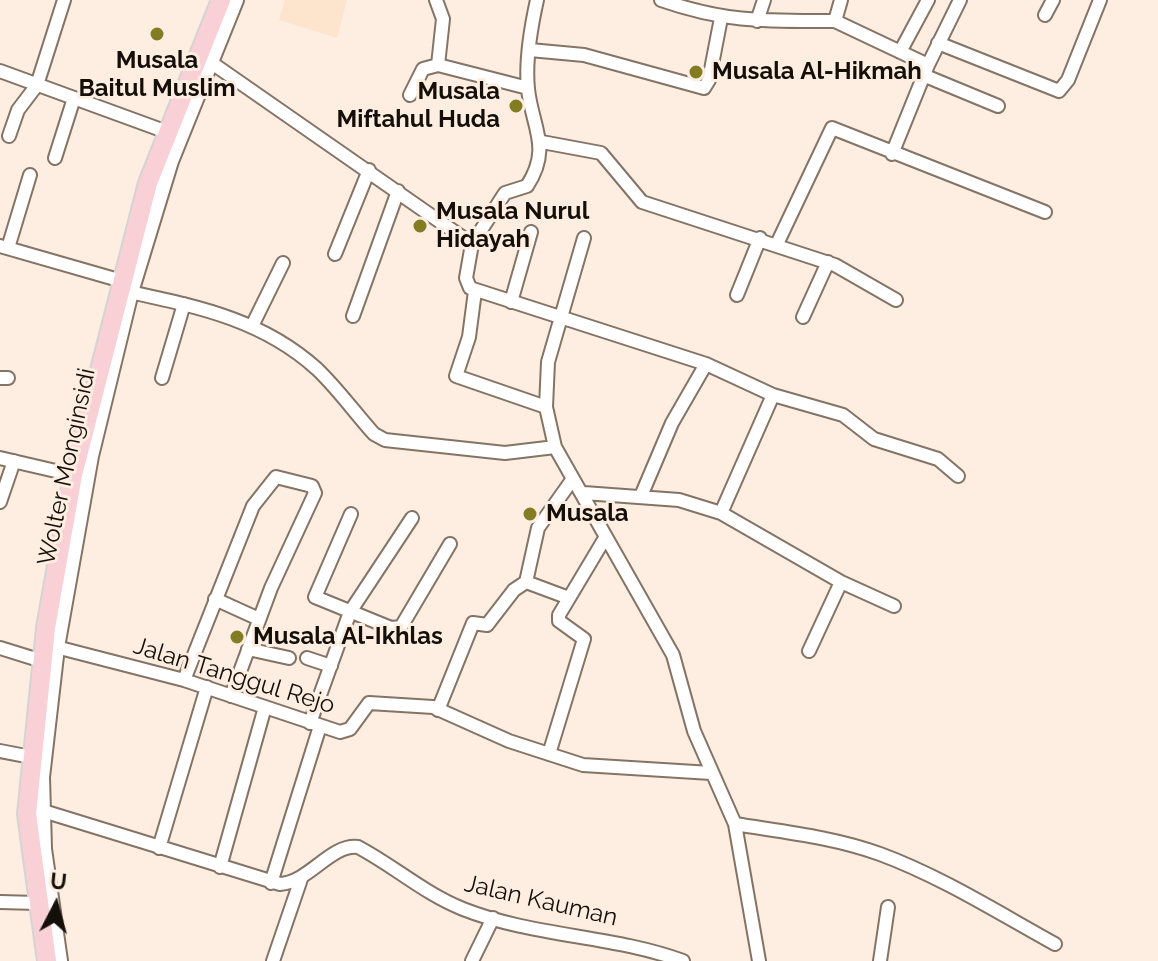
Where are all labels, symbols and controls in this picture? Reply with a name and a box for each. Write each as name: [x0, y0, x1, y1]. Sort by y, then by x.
marker: Musala Baitul Muslim: [148, 25, 166, 43]
place label: Musala Baitul Muslim: [78, 47, 236, 103]
place label: Musala Al-Hikmah: [712, 58, 922, 86]
marker: Musala Al-Hikmah: [687, 63, 705, 81]
place label: Musala Miftahul Huda: [337, 78, 500, 134]
marker: Musala Miftahul Huda: [507, 97, 525, 115]
place label: Musala Nurul Hidayah: [436, 198, 589, 254]
marker: Musala Nurul Hidayah: [411, 217, 429, 235]
street label: Wolter Monginsidi: [32, 366, 102, 568]
place label: Musala: [546, 500, 629, 528]
marker: Musala: [521, 505, 539, 523]
place label: Musala Al-Ikhlas: [253, 623, 443, 651]
marker: Musala Al-Ikhlas: [228, 628, 246, 646]
street label: Jalan Tanggul Rejo: [130, 632, 338, 720]
north arrow: [16, 865, 96, 945]
text: U: [49, 867, 68, 895]
street label: Jalan Kauman: [462, 869, 620, 933]

